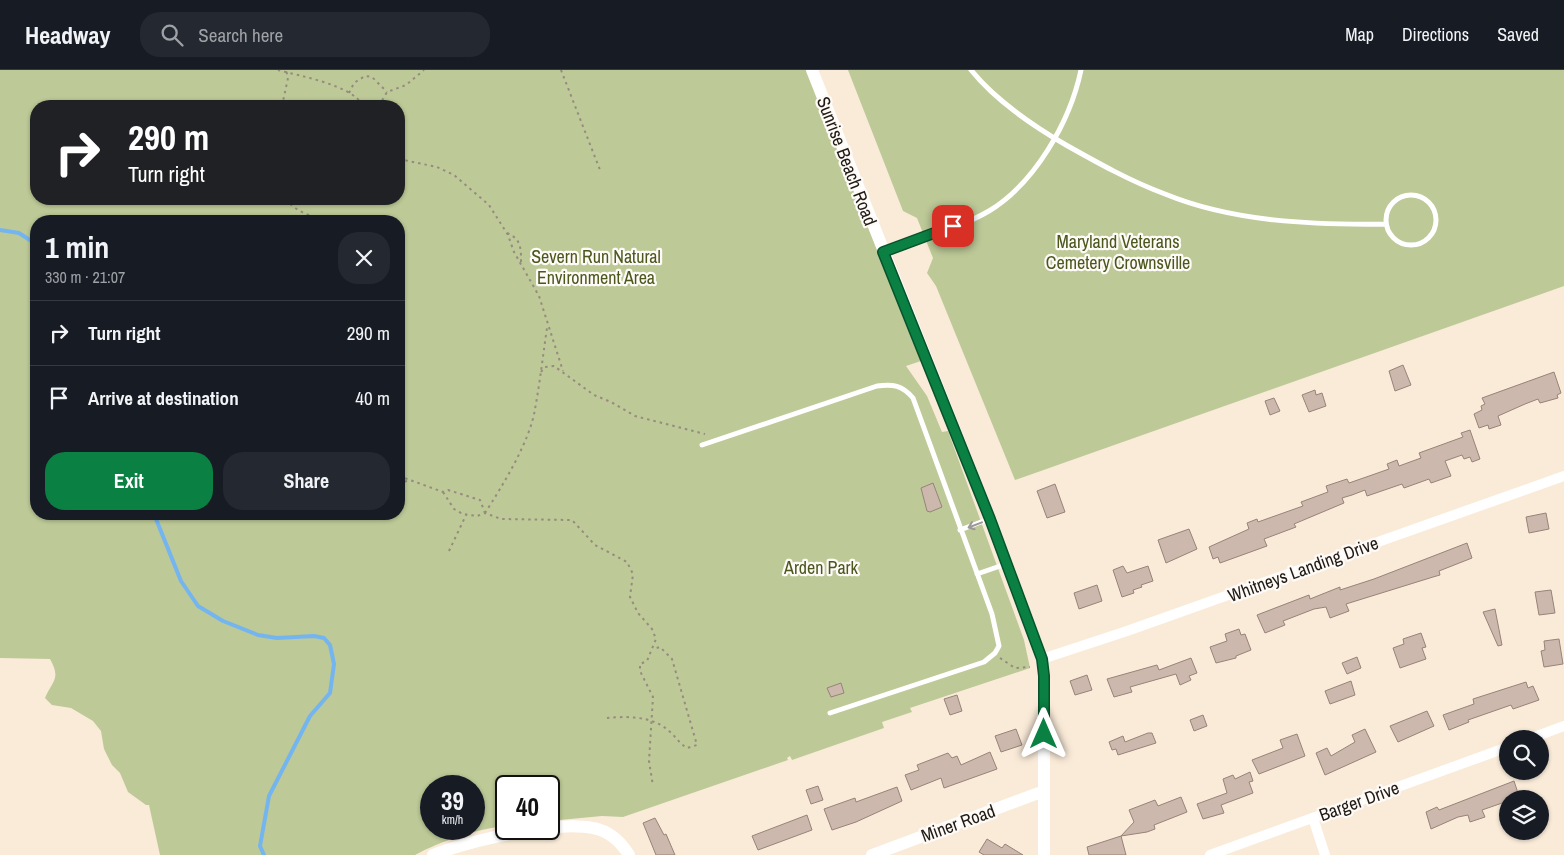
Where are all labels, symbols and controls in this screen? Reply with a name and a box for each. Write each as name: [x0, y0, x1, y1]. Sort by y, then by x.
search box: [140, 12, 490, 57]
text: Headway: [25, 19, 110, 51]
icon: search: [158, 21, 186, 49]
text: Search here: [198, 22, 283, 48]
text: Map: [1345, 22, 1374, 47]
text: Directions: [1402, 22, 1469, 47]
text: Saved: [1497, 22, 1539, 47]
street label: Sunrise Beach Road: [811, 93, 883, 229]
text: 290 m: [128, 114, 209, 161]
icon: right: [45, 120, 110, 185]
text: Turn right: [128, 159, 205, 189]
pin: [932, 205, 974, 247]
icon: arrive: [939, 212, 967, 240]
text: 1 min: [45, 227, 109, 267]
park label: Maryland Veterans Cemetery Crownsville: [1046, 229, 1190, 275]
button: close: [338, 232, 390, 284]
park label: Severn Run Natural Environment Area: [531, 244, 661, 290]
text: 330 m · 21:07: [45, 266, 125, 288]
icon: right: [45, 319, 73, 347]
text: Turn right: [88, 320, 160, 346]
text: 290 m: [347, 320, 390, 346]
icon: arrive: [45, 384, 73, 412]
text: Arrive at destination: [88, 385, 239, 411]
text: 40 m: [355, 385, 390, 411]
button: Exit: [45, 452, 213, 510]
button: Share: [223, 452, 390, 510]
one-way arrow: [968, 521, 983, 530]
street label: Whitneys Landing Drive: [1224, 530, 1382, 608]
park label: Arden Park: [783, 555, 859, 580]
position arrow: [1017, 707, 1069, 759]
map controls: [1499, 730, 1549, 840]
button: search: [1499, 730, 1549, 780]
speed limit sign: 40: [495, 775, 560, 840]
street label: Barger Drive: [1315, 775, 1403, 827]
text: 39: [441, 784, 464, 818]
button: layers: [1499, 790, 1549, 840]
street label: Miner Road: [917, 798, 999, 848]
text: km/h: [442, 812, 463, 828]

